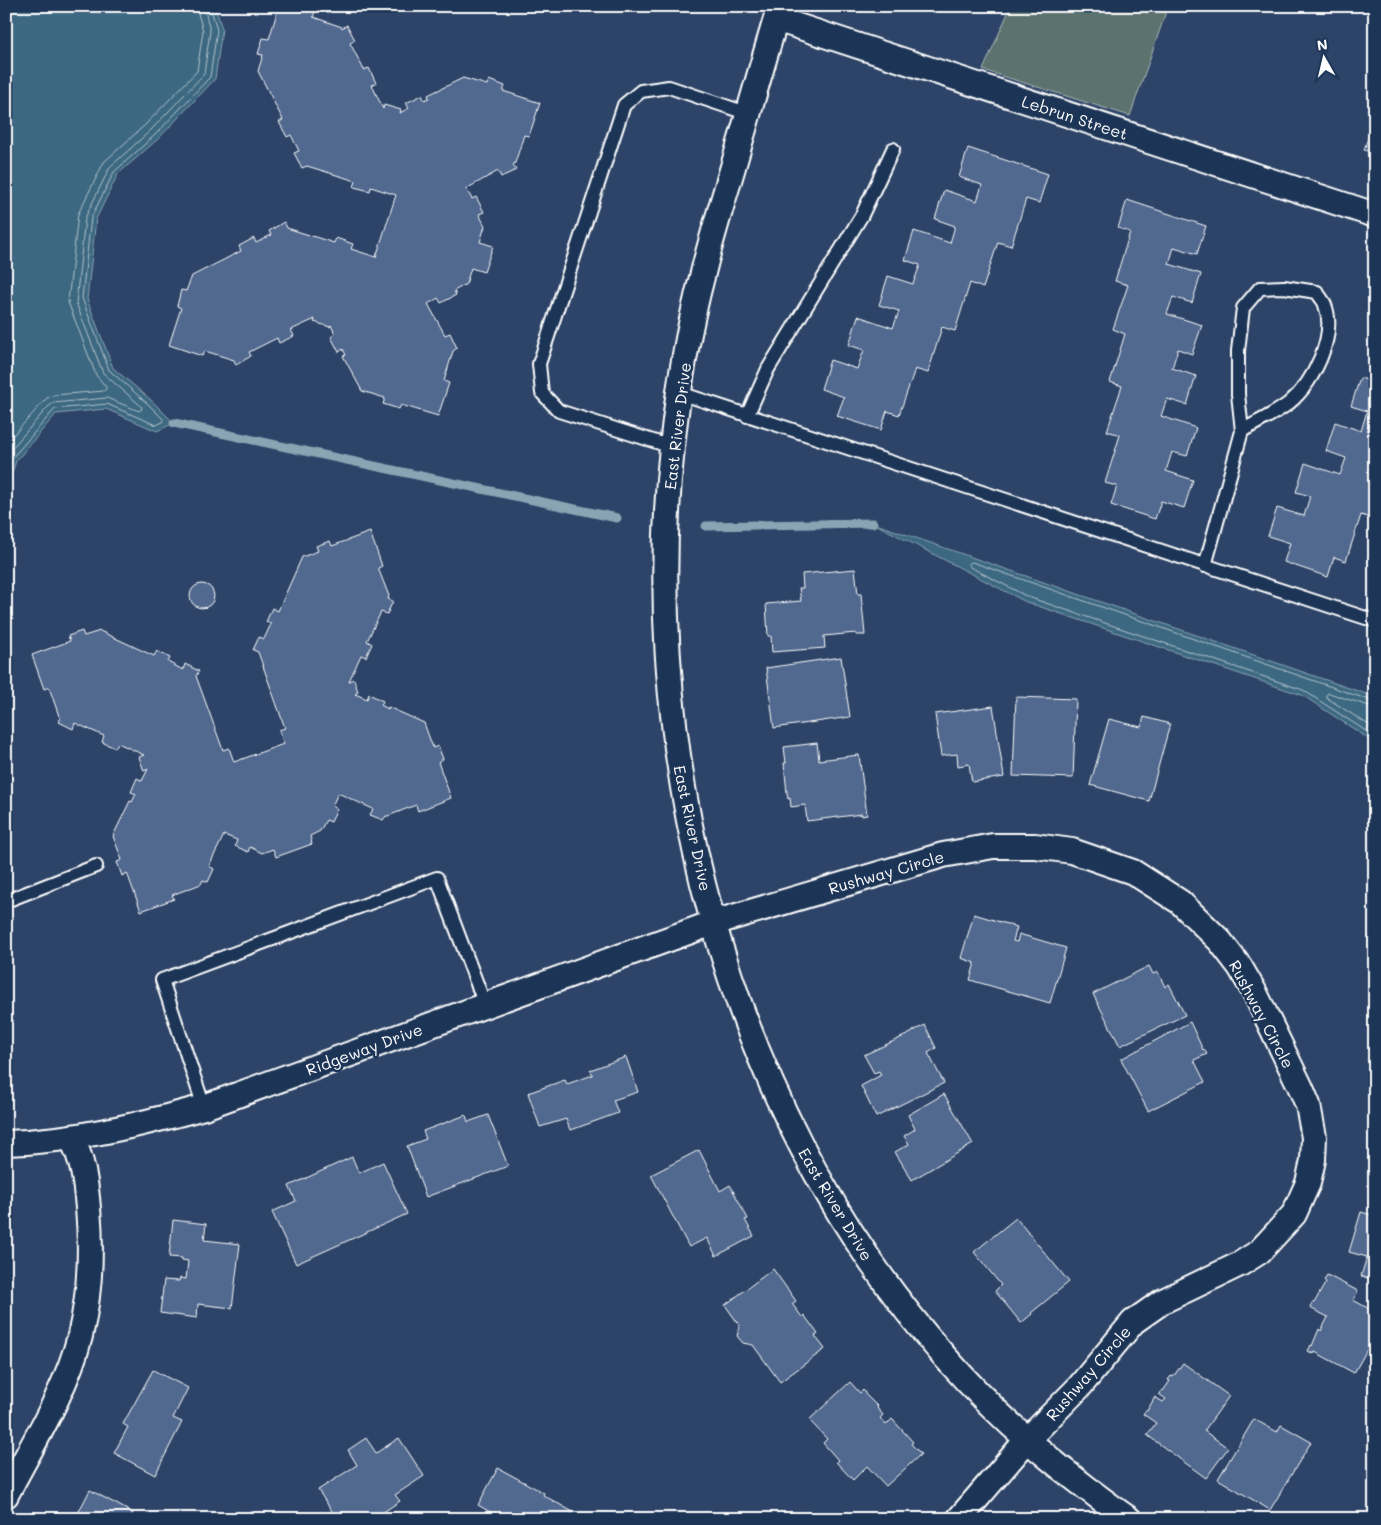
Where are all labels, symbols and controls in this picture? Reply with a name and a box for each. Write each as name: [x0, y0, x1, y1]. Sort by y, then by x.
north arrow: [1298, 32, 1348, 82]
text: N: [1316, 34, 1329, 55]
street label: Lebrun Street: [1019, 90, 1131, 144]
street label: East River Drive: [659, 361, 695, 491]
street label: East River Drive: [669, 763, 717, 893]
street label: Rushway Circle: [826, 845, 946, 899]
street label: Rushway Circle: [1225, 956, 1299, 1072]
street label: Ridgeway Drive: [303, 1018, 425, 1080]
street label: East River Drive: [794, 1144, 878, 1264]
street label: Rushway Circle: [1041, 1321, 1135, 1425]

